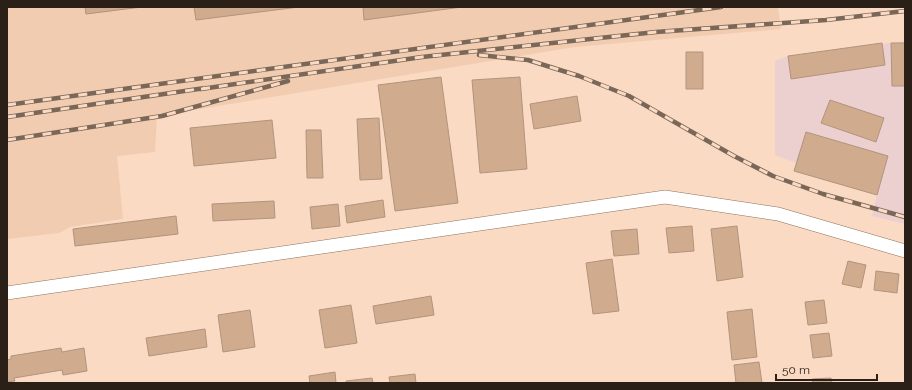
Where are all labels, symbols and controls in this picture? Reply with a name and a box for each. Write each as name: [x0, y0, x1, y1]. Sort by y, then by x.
scale bar: [776, 356, 877, 382]
text: 50 m: [782, 363, 810, 377]

